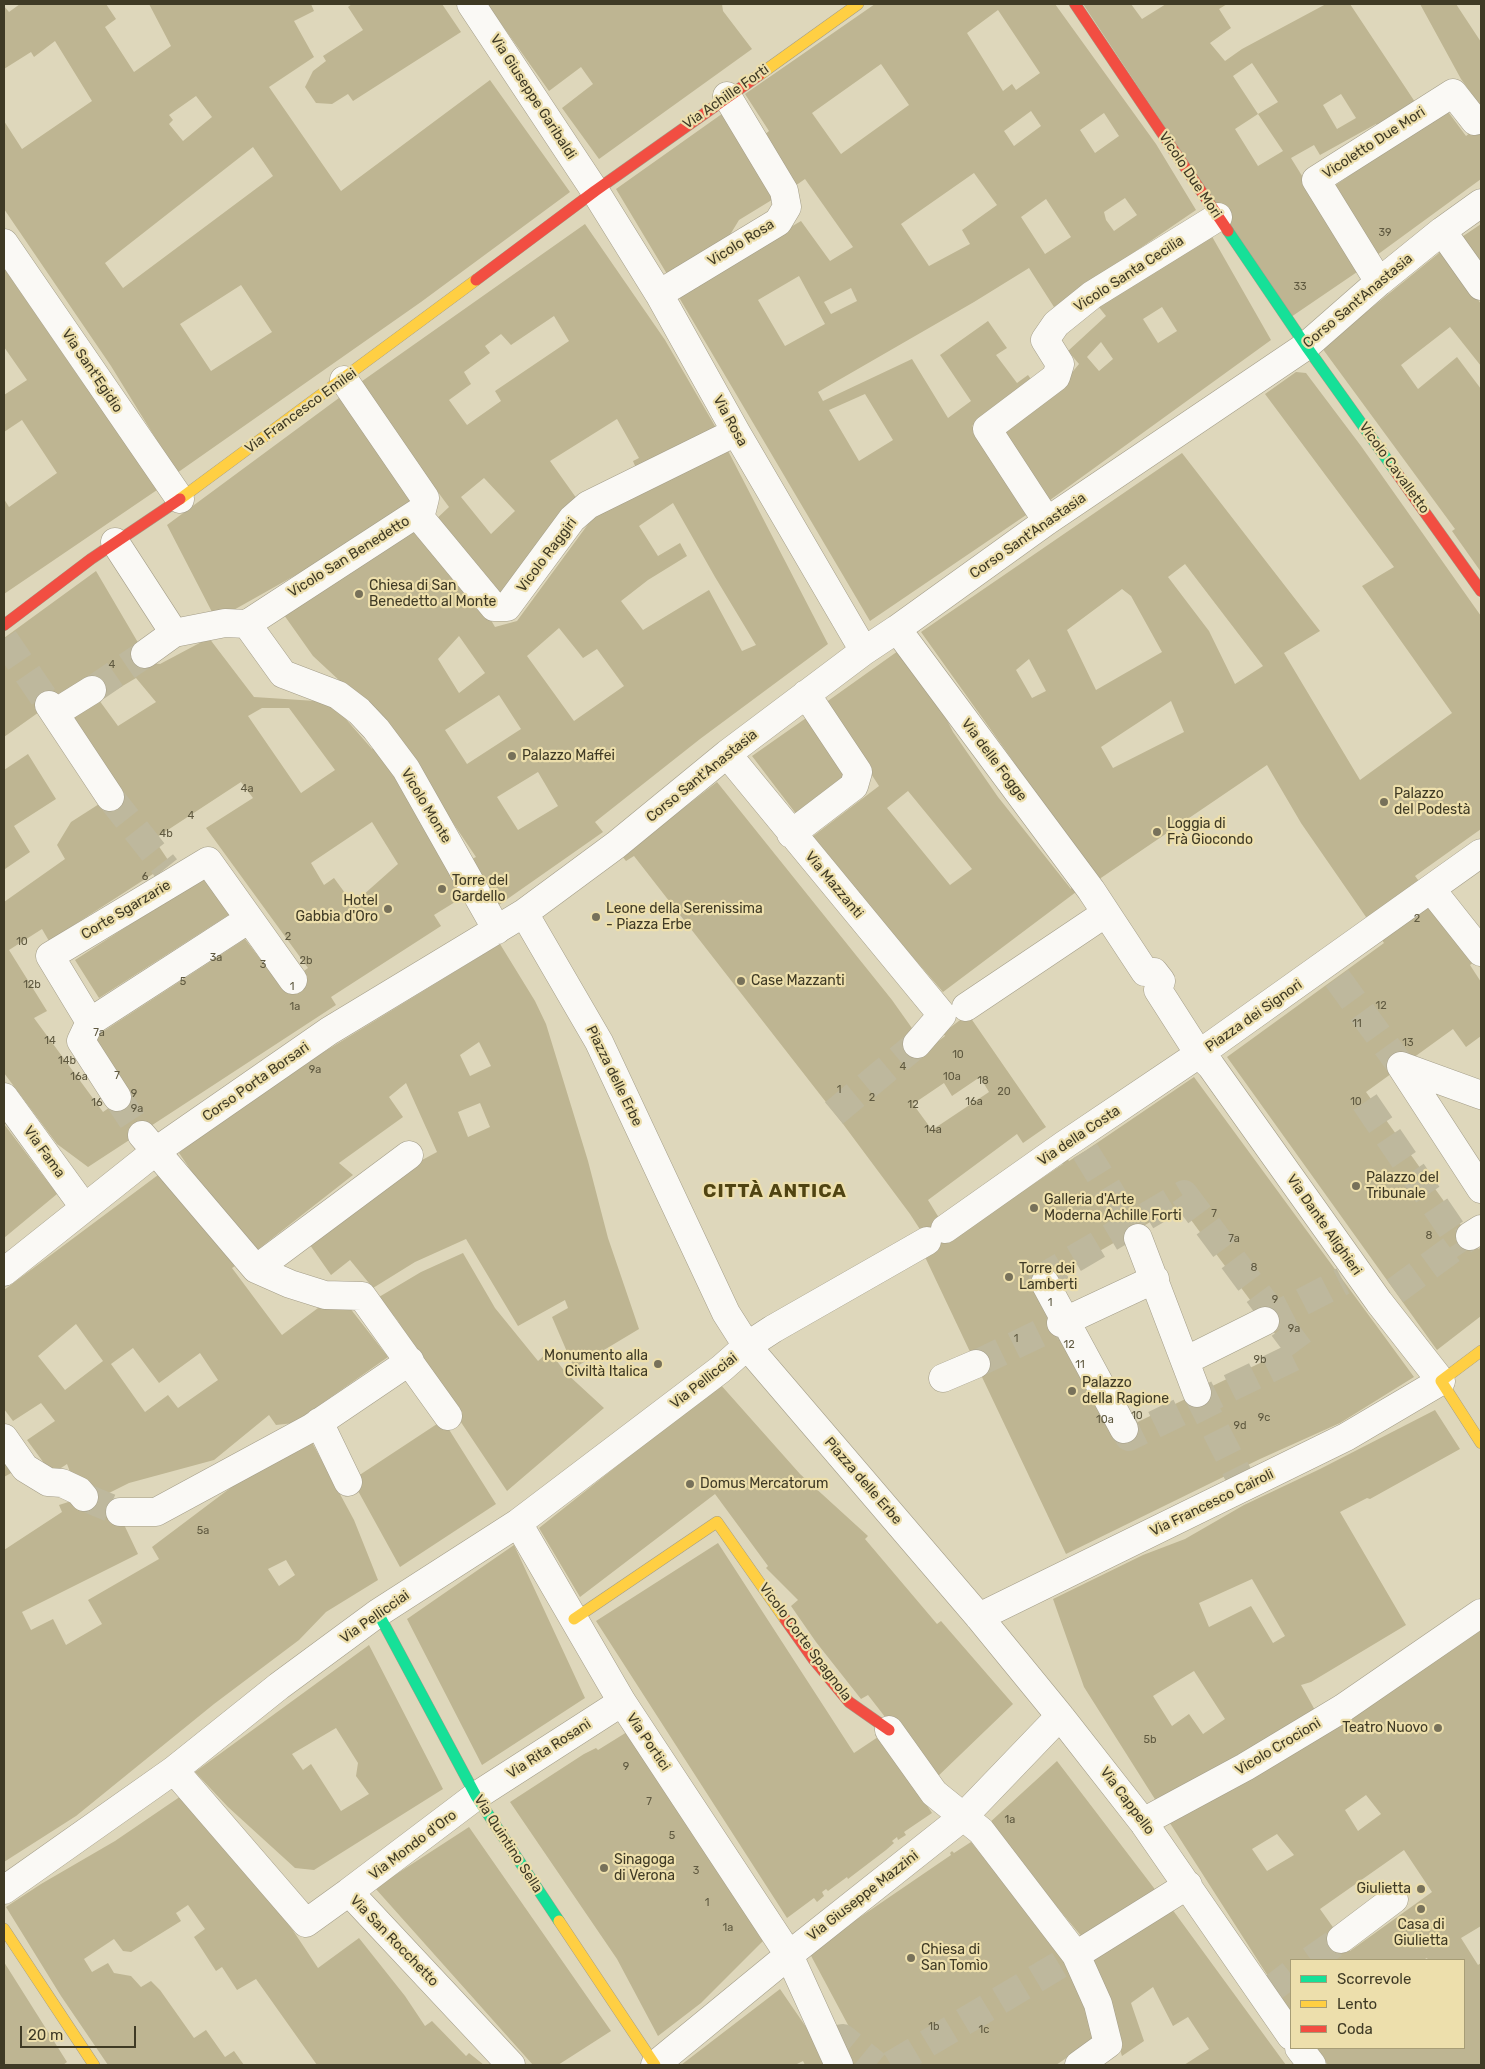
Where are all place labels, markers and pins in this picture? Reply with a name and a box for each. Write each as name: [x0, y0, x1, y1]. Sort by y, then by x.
place label: Chiesa di San Benedetto al Monte: [369, 578, 496, 610]
marker: Chiesa di San Benedetto al Monte: [353, 588, 365, 600]
place label: Palazzo Maffei: [522, 748, 615, 764]
marker: Palazzo Maffei: [506, 750, 518, 762]
place label: Palazzo del Podestà: [1394, 786, 1470, 819]
marker: Palazzo del Podestà: [1378, 796, 1390, 808]
place label: Loggia di Frà Giocondo: [1167, 816, 1253, 849]
marker: Loggia di Frà Giocondo: [1151, 826, 1163, 838]
place label: Torre del Gardello: [452, 873, 508, 906]
marker: Torre del Gardello: [436, 883, 448, 895]
place label: Hotel Gabbia d'Oro: [295, 893, 378, 926]
place label: Leone della Serenissima - Piazza Erbe: [606, 901, 763, 934]
marker: Hotel Gabbia d'Oro: [382, 903, 394, 915]
marker: Leone della Serenissima - Piazza Erbe: [590, 911, 602, 923]
place label: Case Mazzanti: [751, 973, 845, 989]
marker: Case Mazzanti: [735, 975, 747, 987]
place label: Palazzo del Tribunale: [1366, 1170, 1439, 1202]
marker: Palazzo del Tribunale: [1350, 1180, 1362, 1192]
place label: Galleria d'Arte Moderna Achille Forti: [1044, 1192, 1182, 1224]
marker: Galleria d'Arte Moderna Achille Forti: [1028, 1202, 1040, 1214]
place label: Torre dei Lamberti: [1019, 1261, 1077, 1294]
marker: Torre dei Lamberti: [1003, 1271, 1015, 1283]
place label: Monumento alla Civiltà Italica: [544, 1348, 648, 1380]
marker: Monumento alla Civiltà Italica: [652, 1358, 664, 1370]
place label: Palazzo della Ragione: [1082, 1375, 1169, 1408]
marker: Palazzo della Ragione: [1066, 1385, 1078, 1397]
place label: Domus Mercatorum: [700, 1476, 828, 1492]
marker: Domus Mercatorum: [684, 1478, 696, 1490]
place label: Teatro Nuovo: [1342, 1720, 1428, 1736]
marker: Teatro Nuovo: [1432, 1722, 1444, 1734]
place label: Sinagoga di Verona: [614, 1852, 675, 1884]
marker: Sinagoga di Verona: [598, 1862, 610, 1874]
place label: Giulietta: [1356, 1881, 1411, 1897]
marker: Giulietta: [1415, 1883, 1427, 1895]
marker: Casa di Giulietta: [1415, 1903, 1427, 1915]
place label: Casa di Giulietta: [1394, 1917, 1448, 1950]
place label: Chiesa di San Tomìo: [921, 1942, 988, 1974]
marker: Chiesa di San Tomìo: [905, 1952, 917, 1964]

